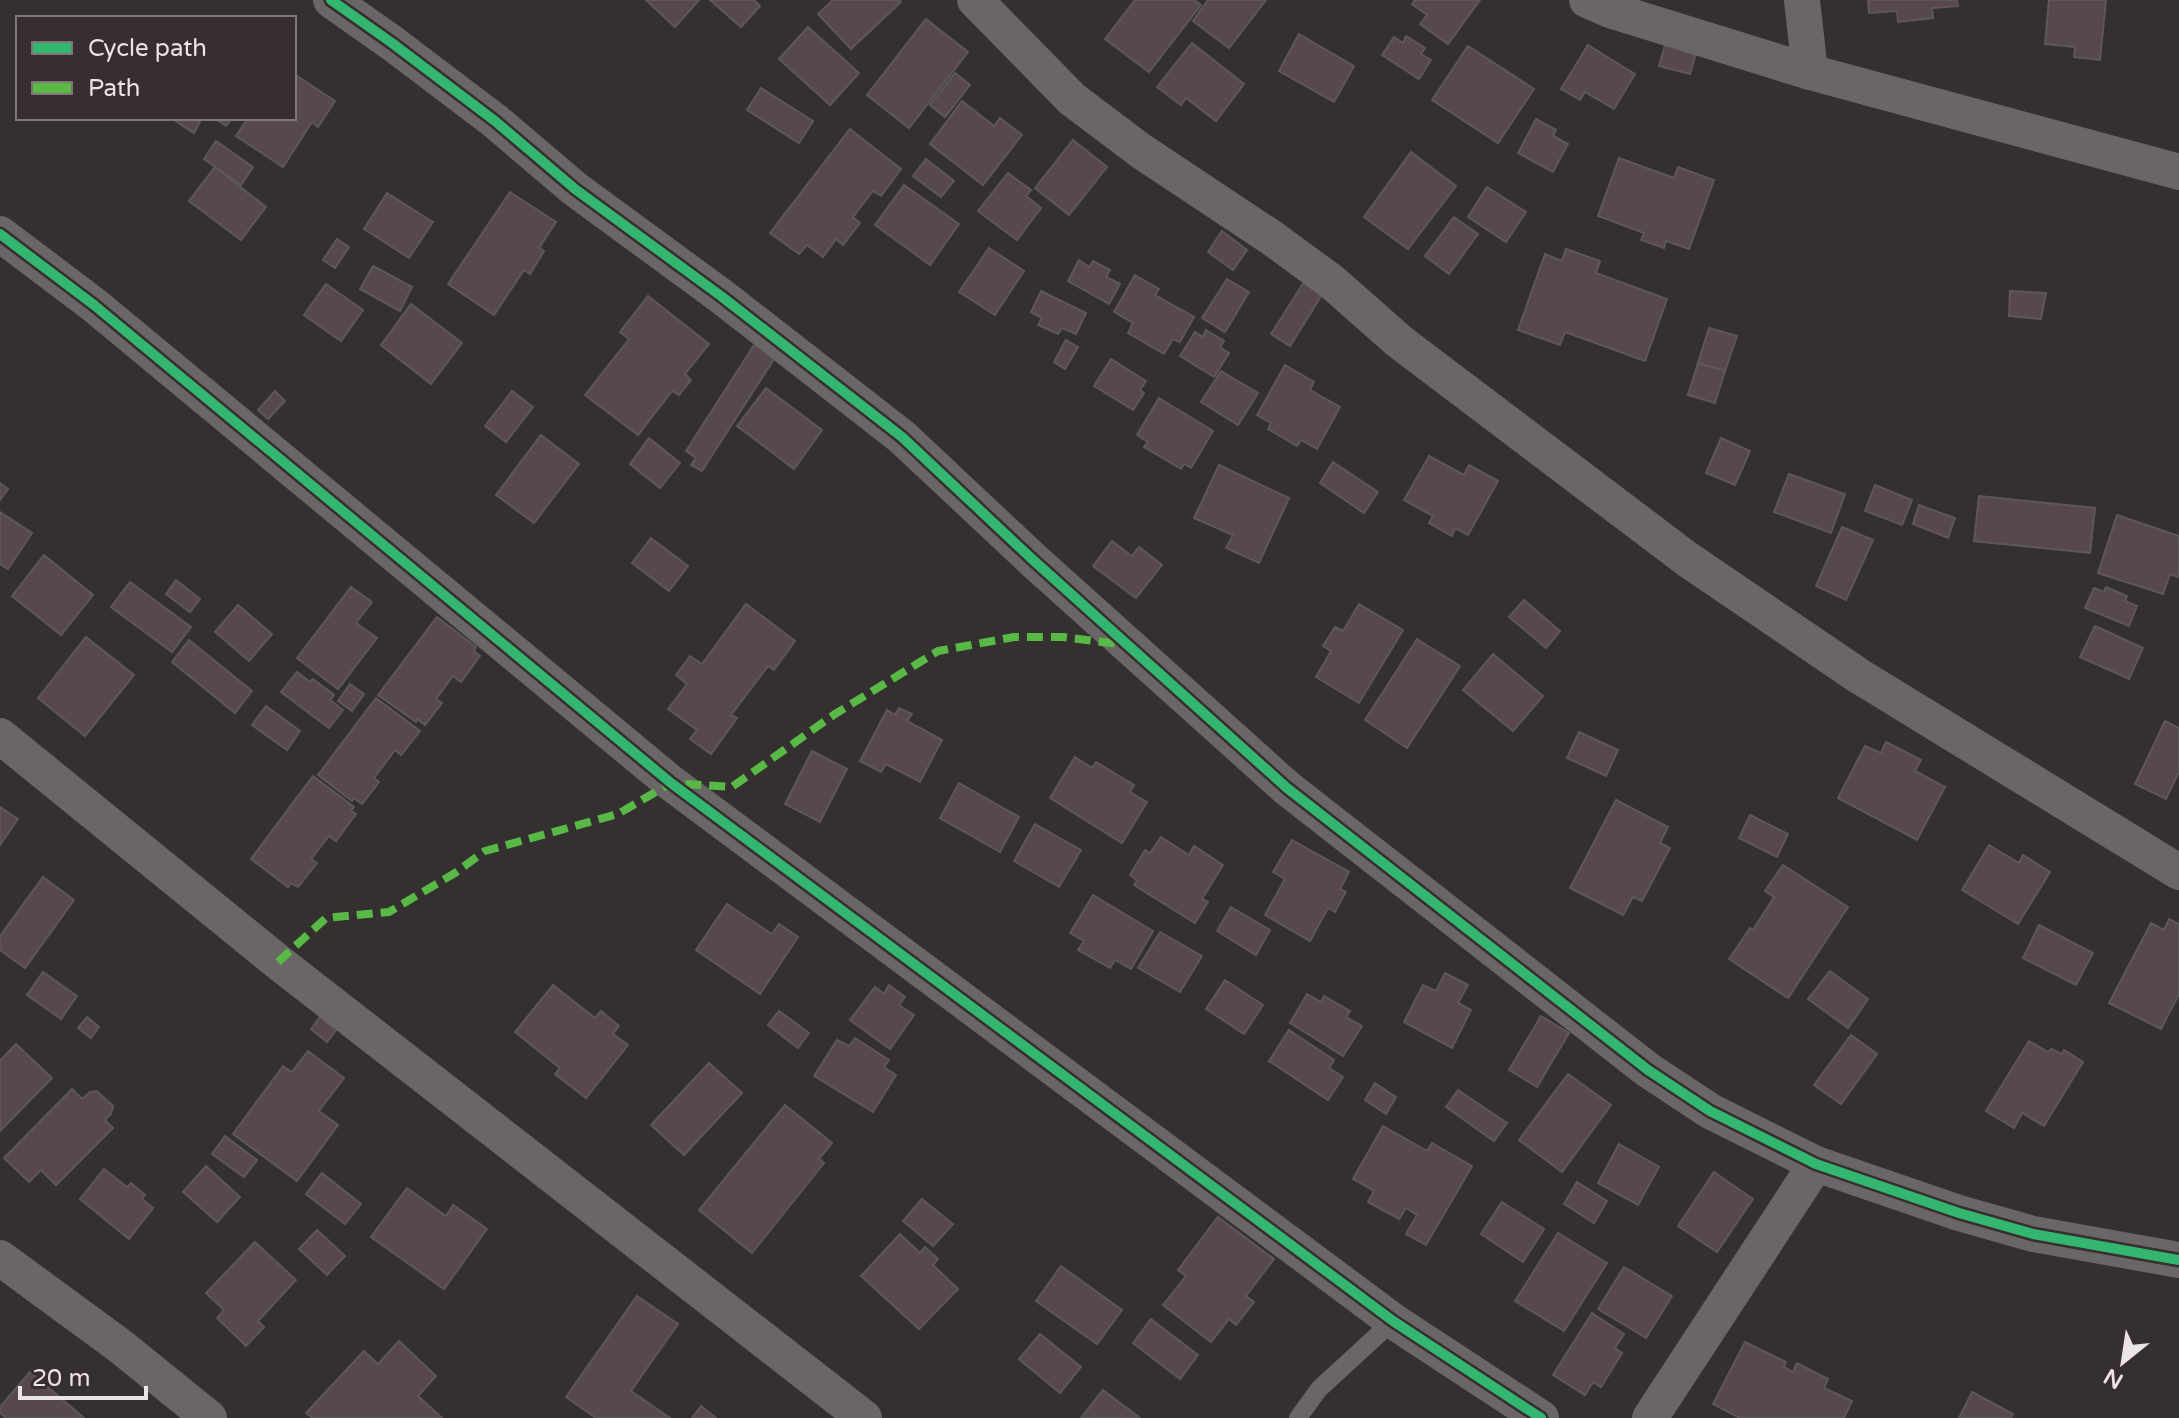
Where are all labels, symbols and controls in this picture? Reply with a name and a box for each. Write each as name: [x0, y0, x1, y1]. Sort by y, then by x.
legend: [16, 16, 296, 120]
text: Cycle path: [88, 34, 207, 63]
text: Path: [88, 74, 141, 103]
north arrow: [2083, 1322, 2163, 1402]
scale bar: [20, 1350, 146, 1400]
text: N: [2099, 1363, 2128, 1394]
text: 20 m: [32, 1364, 90, 1393]

